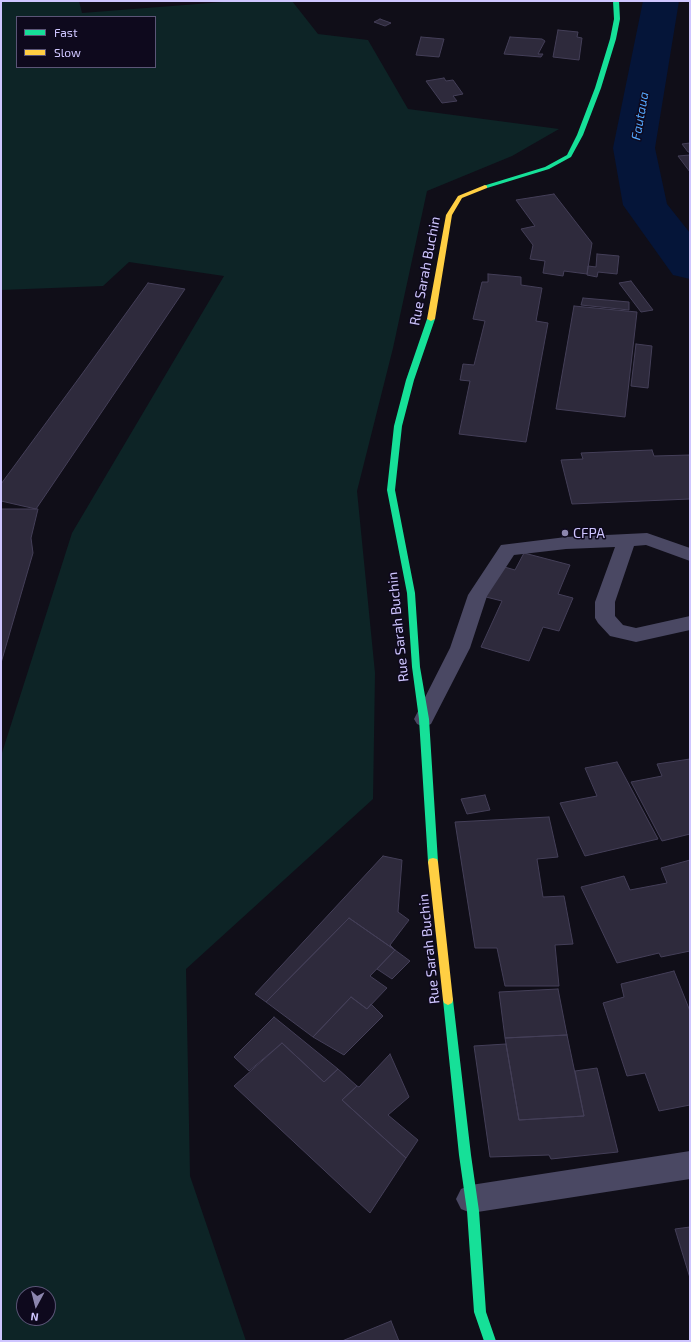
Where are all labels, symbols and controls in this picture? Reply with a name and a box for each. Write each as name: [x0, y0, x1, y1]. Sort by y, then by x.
legend: [16, 16, 156, 68]
text: Fast: [54, 25, 77, 39]
text: Slow: [54, 45, 81, 59]
water label: Fautaua: [628, 91, 652, 141]
street label: Rue Sarah Buchin: [406, 215, 444, 327]
place label: CFPA: [573, 525, 605, 541]
marker: CFPA: [560, 528, 570, 538]
street label: Rue Sarah Buchin: [384, 571, 412, 683]
street label: Rue Sarah Buchin: [415, 893, 443, 1005]
north arrow: [16, 1286, 56, 1326]
text: N: [30, 1310, 39, 1324]

